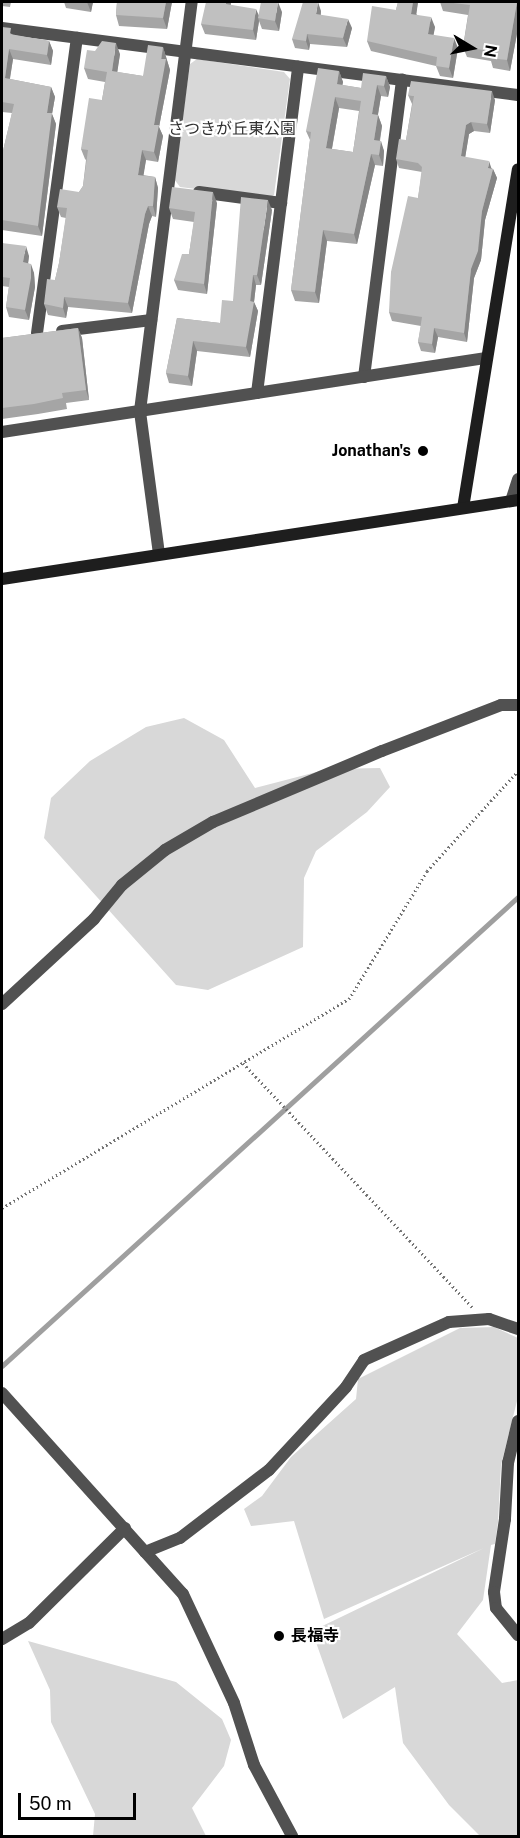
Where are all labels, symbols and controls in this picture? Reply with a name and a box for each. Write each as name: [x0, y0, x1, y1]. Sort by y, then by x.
north arrow: [442, 18, 502, 78]
text: N: [480, 43, 501, 59]
park label: さつきが丘東公園: [168, 119, 296, 139]
place label: Jonathan's: [332, 441, 411, 461]
marker: Jonathan's: [416, 444, 430, 458]
place label: 長福寺: [291, 1626, 339, 1646]
marker: 長福寺: [272, 1629, 286, 1643]
scale bar: [21, 1781, 140, 1819]
text: 50 m: [29, 1793, 72, 1814]

